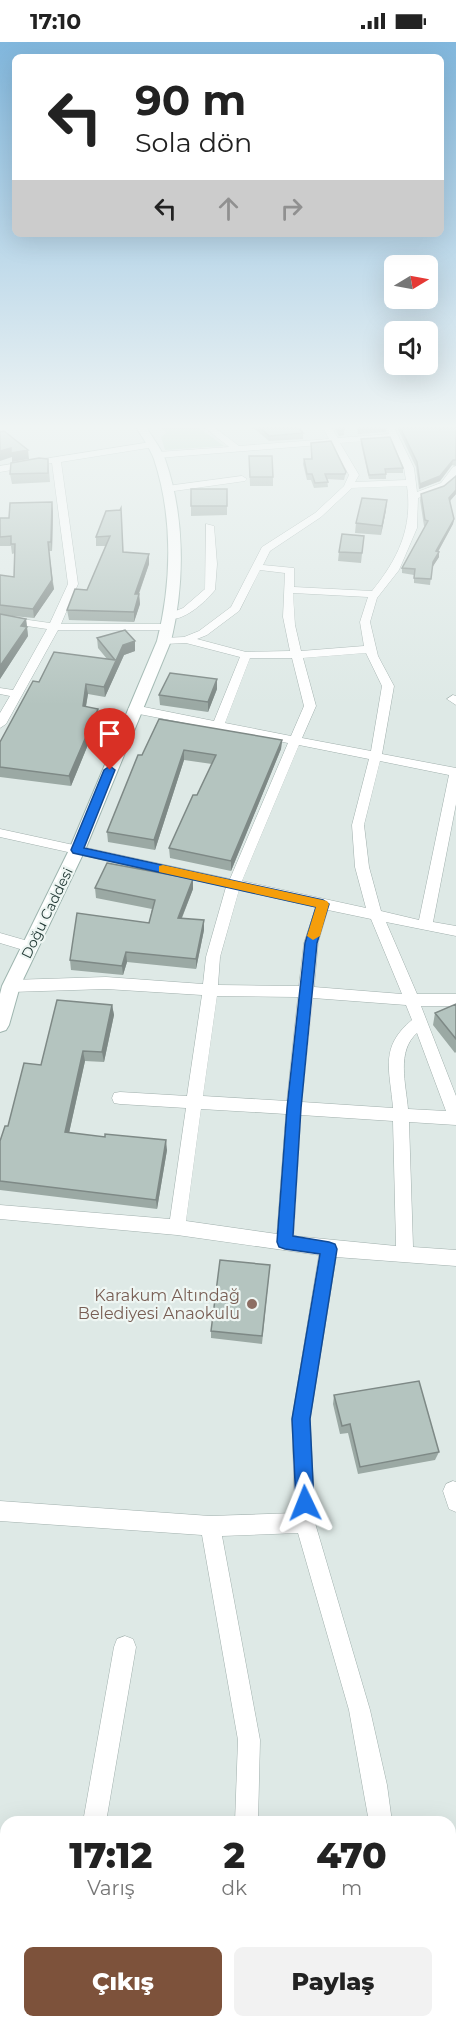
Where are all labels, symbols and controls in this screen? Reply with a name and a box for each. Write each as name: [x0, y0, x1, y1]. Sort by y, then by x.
text: 17:10: [30, 8, 81, 35]
text: 90 m: [135, 74, 246, 126]
icon: left: [36, 78, 114, 156]
text: Sola dön: [135, 126, 252, 159]
icon: left: [149, 192, 182, 225]
icon: ahead: [212, 192, 245, 225]
icon: right: [275, 192, 308, 225]
north arrow: [384, 255, 438, 309]
map controls: [384, 255, 438, 375]
button: sound: [384, 321, 438, 375]
pin: [84, 708, 135, 770]
icon: arrive: [93, 717, 126, 750]
street label: Doğu Caddesi: [17, 865, 77, 961]
place label: Karakum Altındağ Belediyesi Anaokulu: [78, 1286, 240, 1323]
marker: Karakum Altındağ Belediyesi Anaokulu: [245, 1297, 259, 1311]
position arrow: [273, 1471, 337, 1535]
text: 17:12: [69, 1833, 152, 1877]
text: 2: [223, 1833, 245, 1877]
text: 470: [316, 1833, 387, 1877]
text: Varış: [87, 1876, 135, 1900]
text: dk: [221, 1876, 247, 1900]
text: m: [341, 1876, 362, 1900]
button: Çıkış: [24, 1947, 222, 2016]
button: Paylaş: [234, 1947, 432, 2016]

